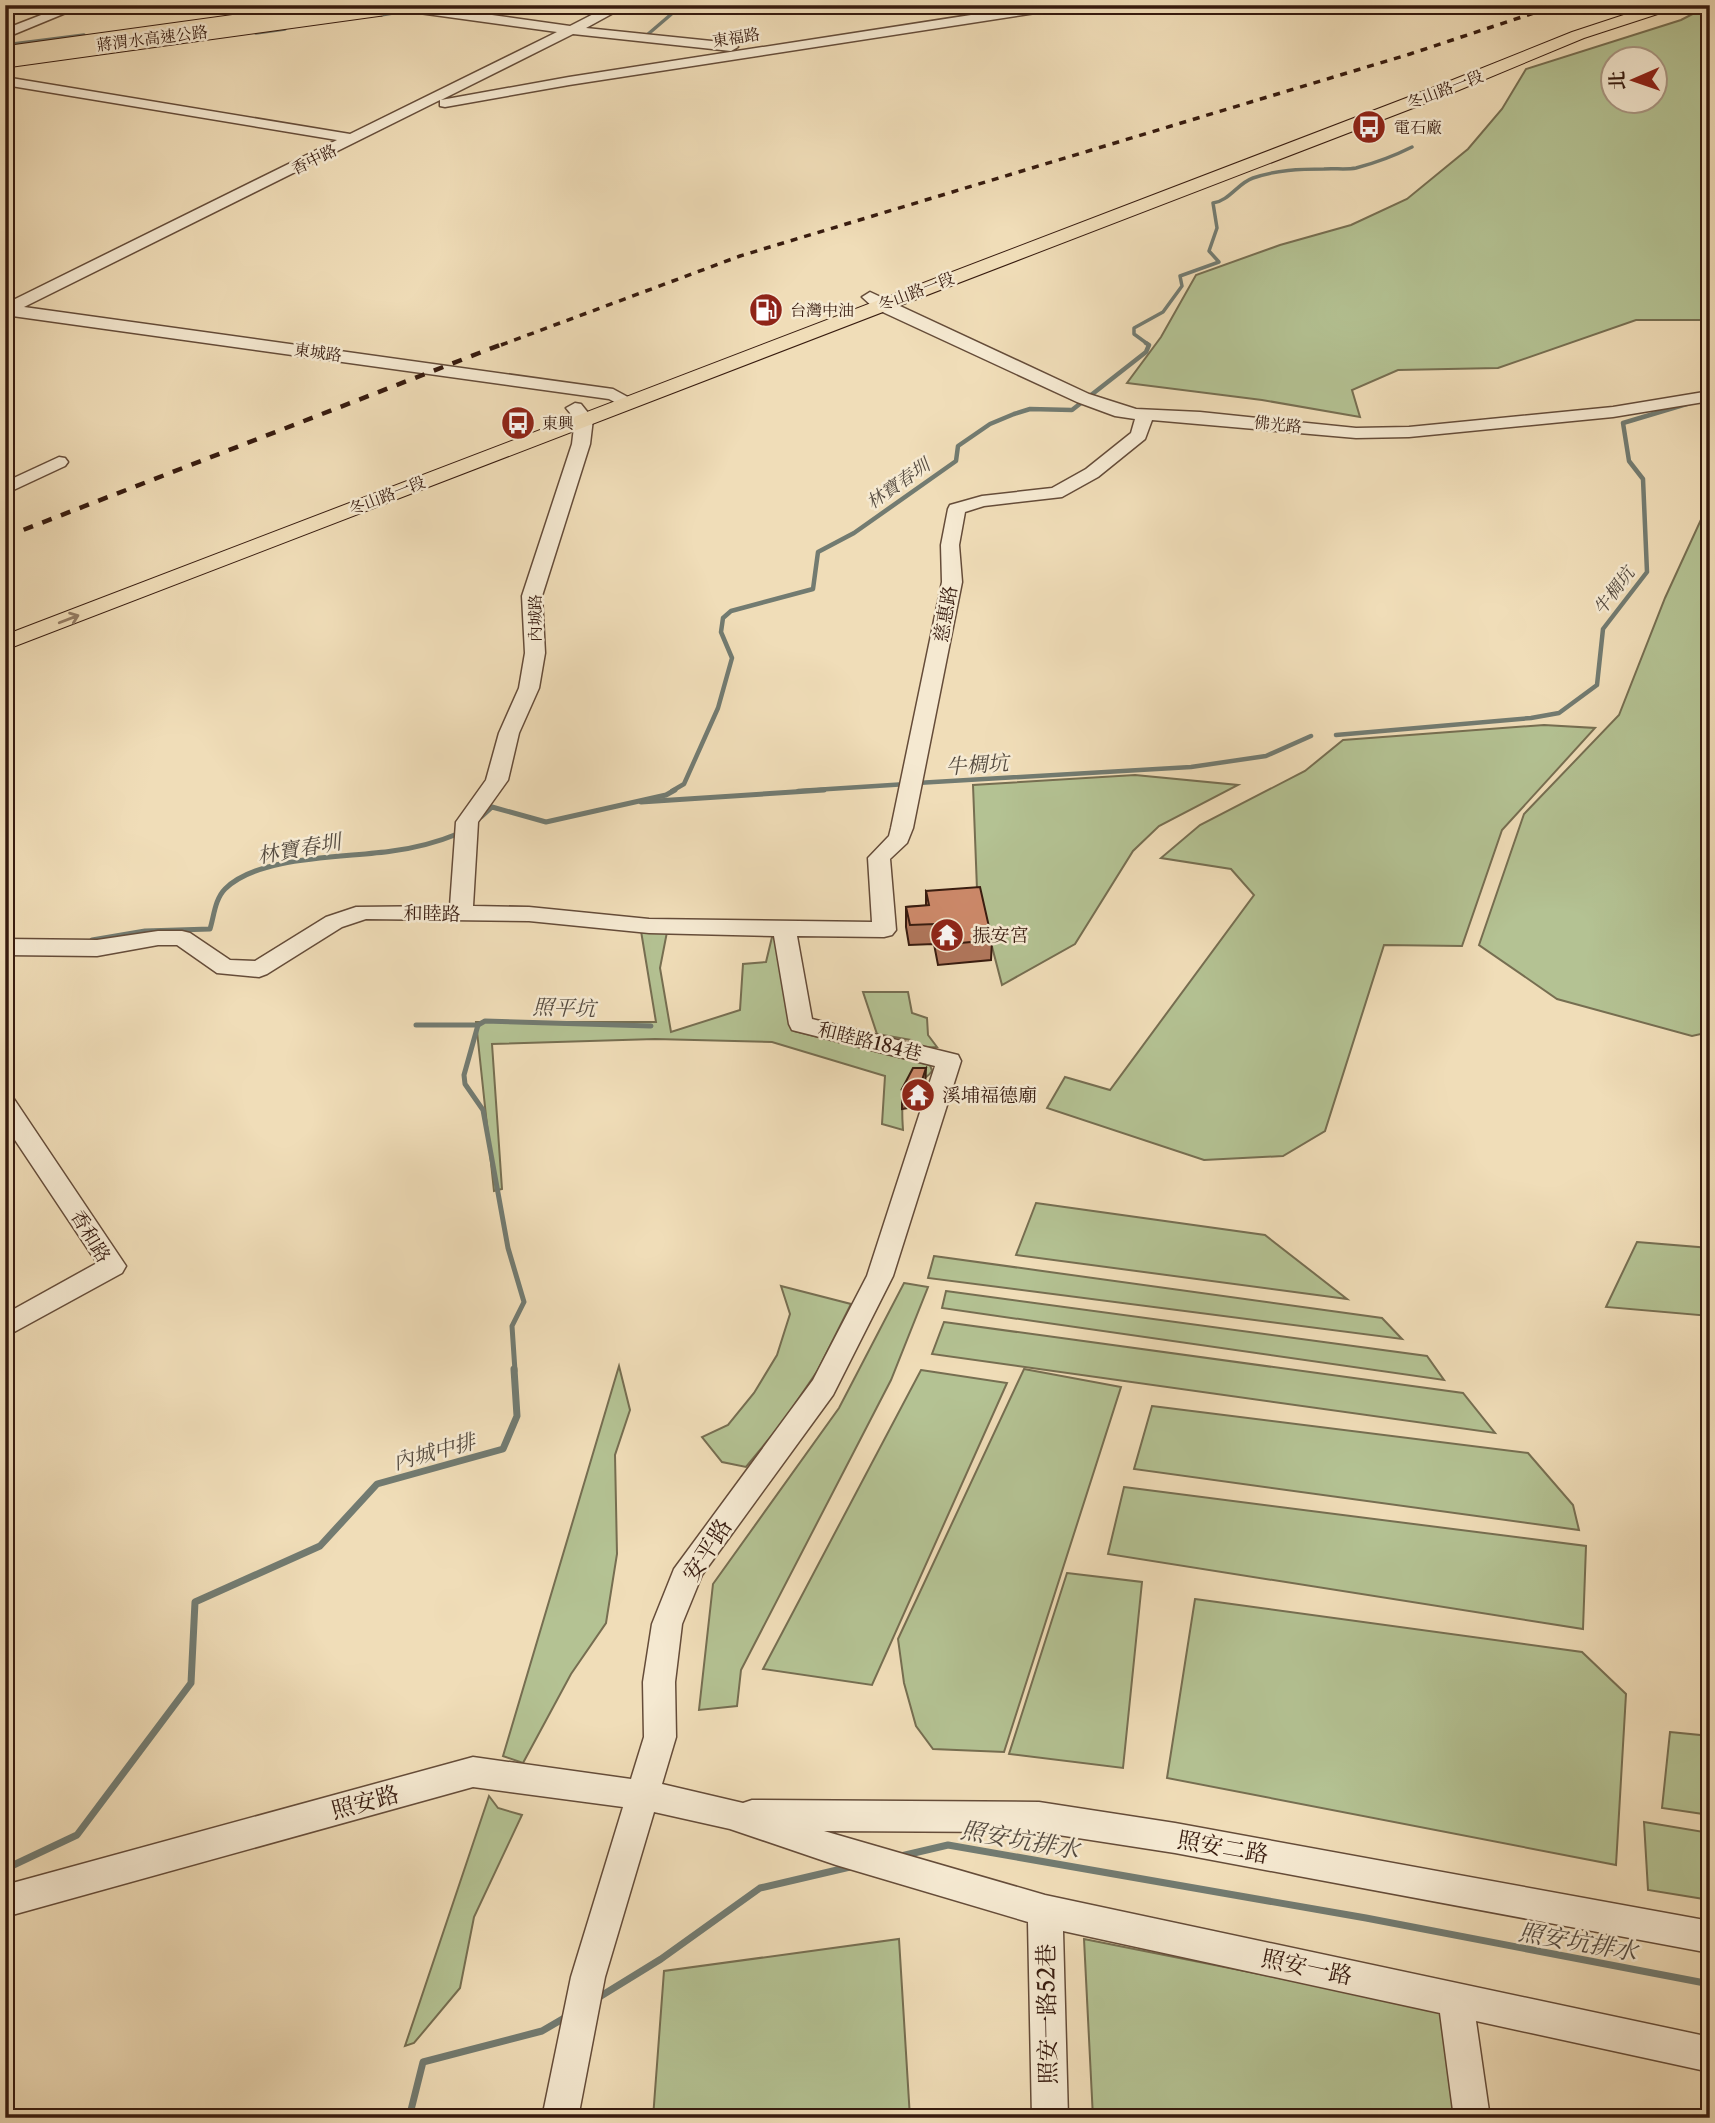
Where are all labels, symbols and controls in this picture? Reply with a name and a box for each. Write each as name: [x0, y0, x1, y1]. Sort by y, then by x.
street label: 蔣渭水高速公路: [95, 21, 209, 55]
street label: 東福路: [711, 23, 761, 51]
north arrow: [1600, 46, 1670, 116]
street label: 冬山路一段: [1404, 65, 1486, 113]
text: 北: [1606, 71, 1629, 90]
bus stop icon: 電石廠: [1350, 108, 1388, 146]
place label: 電石廠: [1394, 117, 1442, 137]
street label: 香中路: [288, 139, 340, 179]
street label: 冬山路一段: [875, 267, 957, 315]
fuel station icon: 台灣中油: [747, 291, 785, 329]
place label: 台灣中油: [790, 300, 854, 320]
street label: 東城路: [293, 339, 343, 365]
bus stop icon: 東興: [499, 404, 537, 442]
street label: 佛光路: [1253, 412, 1303, 436]
place label: 東興: [542, 413, 574, 433]
water label: 林寶春圳: [862, 453, 936, 514]
street label: 冬山路一段: [346, 471, 428, 519]
water label: 牛椆坑: [1589, 560, 1641, 619]
street label: 慈惠路: [929, 584, 962, 644]
street label: 內城路: [525, 594, 545, 642]
one-way arrow: [58, 611, 79, 624]
water label: 牛椆坑: [945, 750, 1012, 779]
water label: 林寶春圳: [255, 828, 345, 868]
street label: 和睦路: [403, 902, 461, 925]
temple icon: 振安宮: [928, 916, 966, 954]
place label: 振安宮: [972, 924, 1029, 947]
water label: 照平坑: [532, 994, 599, 1021]
street label: 和睦路184巷: [816, 1017, 924, 1065]
temple icon: 溪埔福德廟: [899, 1076, 937, 1114]
place label: 溪埔福德廟: [942, 1084, 1037, 1107]
street label: 香和路: [66, 1206, 115, 1267]
water label: 內城中排: [390, 1428, 481, 1474]
street label: 安平路: [676, 1513, 738, 1587]
street label: 照安路: [328, 1780, 402, 1824]
water label: 照安坑排水: [958, 1815, 1084, 1865]
street label: 照安二路: [1175, 1825, 1271, 1869]
water label: 照安坑排水: [1516, 1917, 1642, 1967]
street label: 照安一路52巷: [1032, 1943, 1062, 2085]
street label: 照安一路: [1259, 1944, 1355, 1990]

